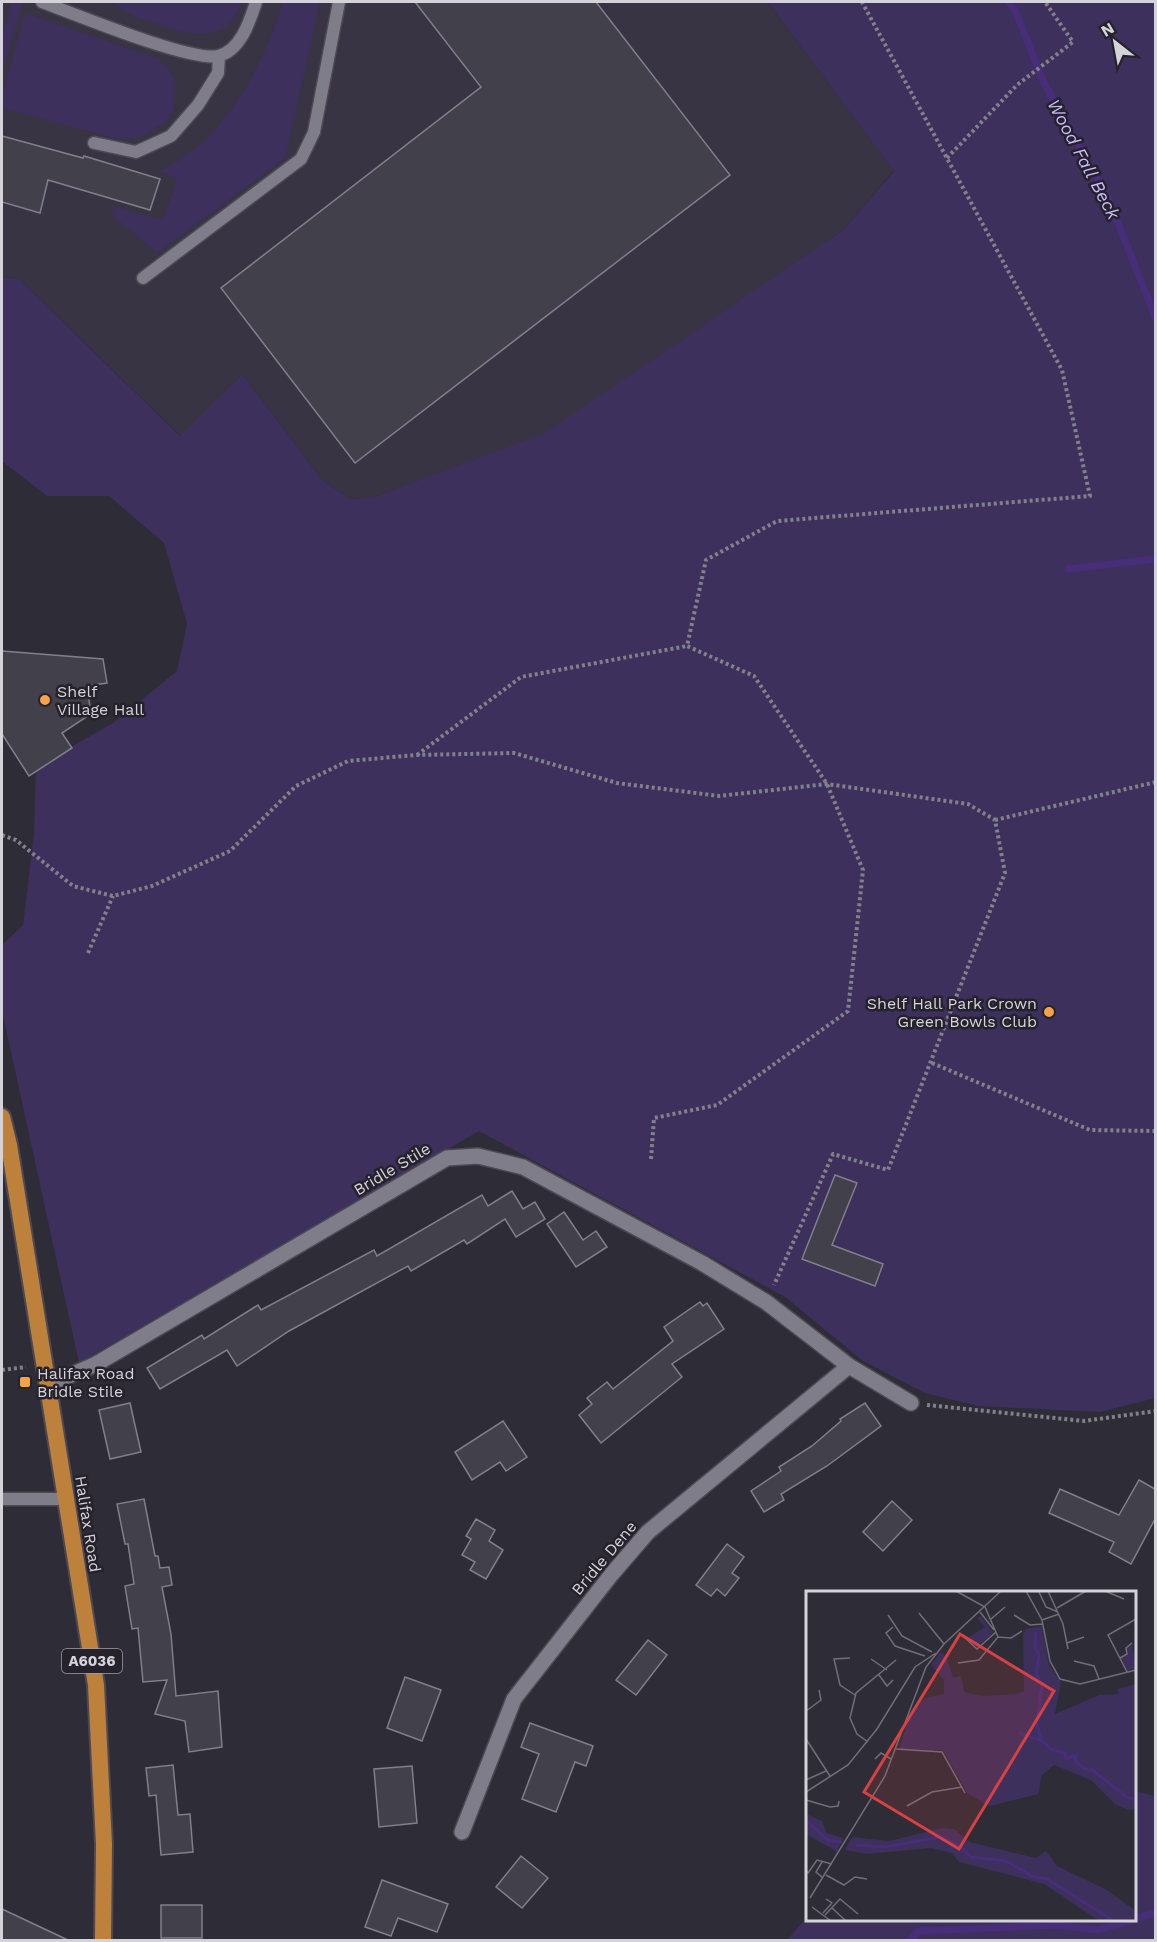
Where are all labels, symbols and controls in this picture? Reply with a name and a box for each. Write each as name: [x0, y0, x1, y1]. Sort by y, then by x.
north arrow: [1085, 12, 1145, 72]
text: N: [1098, 18, 1118, 41]
water label: Wood Fall Beck: [1043, 95, 1125, 224]
place label: Shelf Village Hall: [57, 682, 144, 719]
marker: Shelf Village Hall: [38, 693, 52, 707]
place label: Shelf Hall Park Crown Green Bowls Club: [867, 994, 1037, 1031]
marker: Shelf Hall Park Crown Green Bowls Club: [1042, 1005, 1056, 1019]
street label: Bridle Stile: [350, 1139, 434, 1199]
place label: Halifax Road Bridle Stile: [37, 1364, 134, 1401]
marker: Halifax Road Bridle Stile: [18, 1375, 32, 1389]
street label: Halifax Road: [71, 1474, 105, 1574]
street label: Bridle Dene: [568, 1517, 640, 1599]
inset map: [806, 1591, 1136, 1921]
road number: A6036: [62, 1649, 122, 1673]

